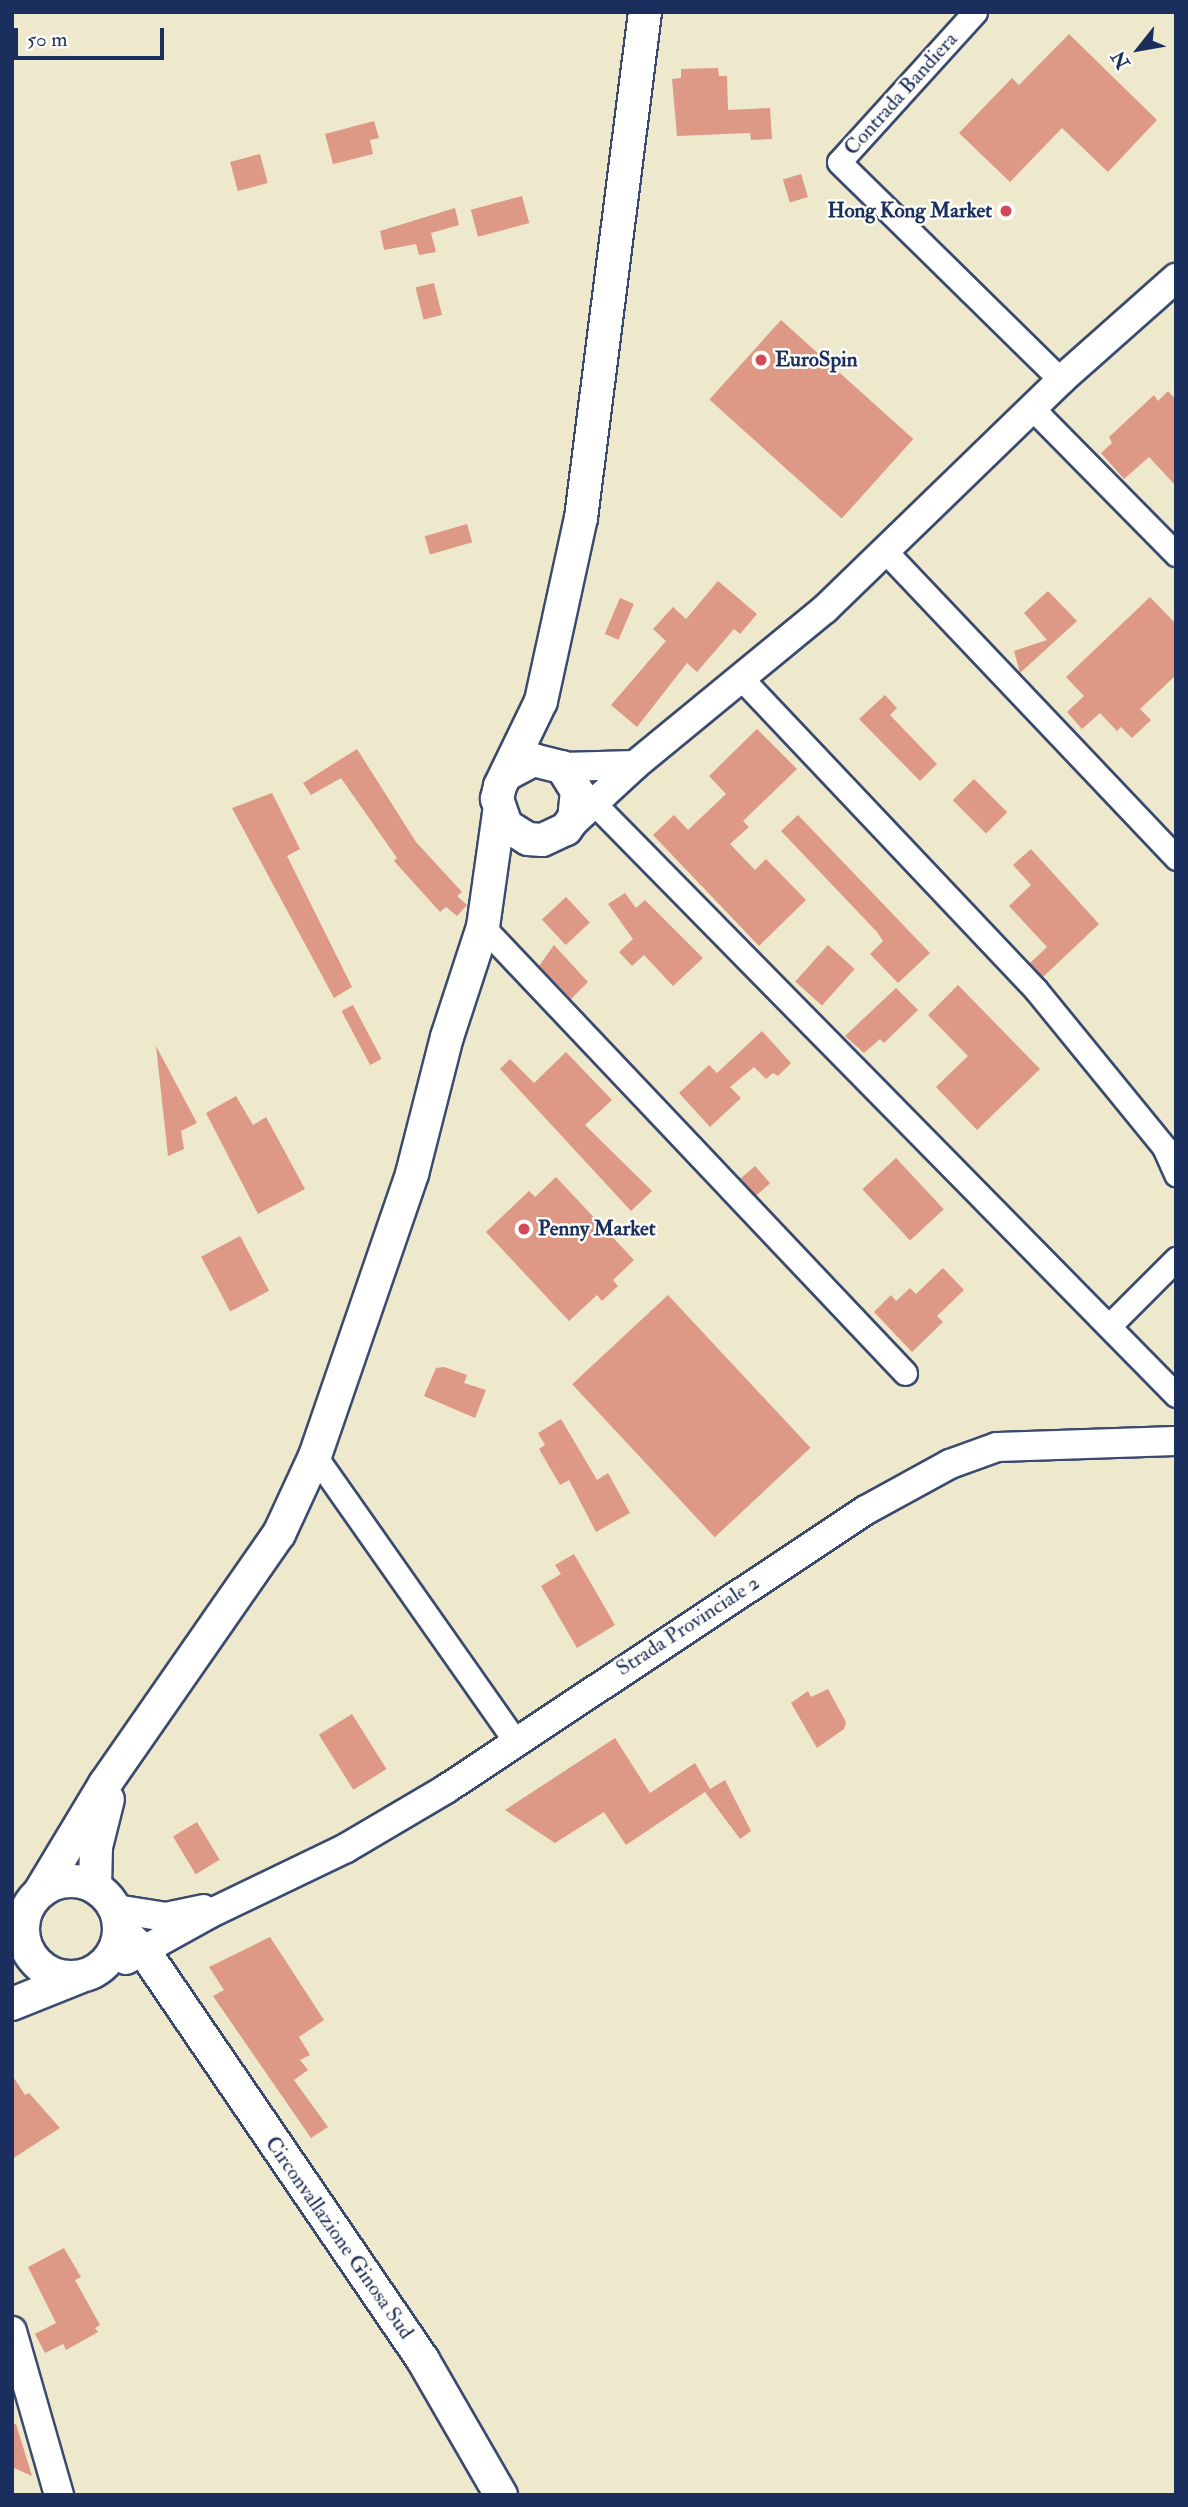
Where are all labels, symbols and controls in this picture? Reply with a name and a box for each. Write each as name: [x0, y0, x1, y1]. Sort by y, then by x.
scale bar: [18, 14, 168, 58]
north arrow: [1104, 14, 1174, 84]
text: 50 m: [27, 26, 68, 53]
street label: Contrada Bandiera: [839, 27, 963, 161]
text: N: [1106, 46, 1136, 73]
place label: Hong Kong Market: [827, 198, 992, 224]
marker: Hong Kong Market: [998, 203, 1014, 219]
place label: EuroSpin: [775, 347, 857, 373]
marker: EuroSpin: [753, 352, 769, 368]
place label: Penny Market: [538, 1216, 655, 1242]
marker: Penny Market: [516, 1221, 532, 1237]
street label: Strada Provinciale 2: [612, 1570, 764, 1682]
street label: Circonvallazione Ginosa Sud: [259, 2132, 419, 2344]

